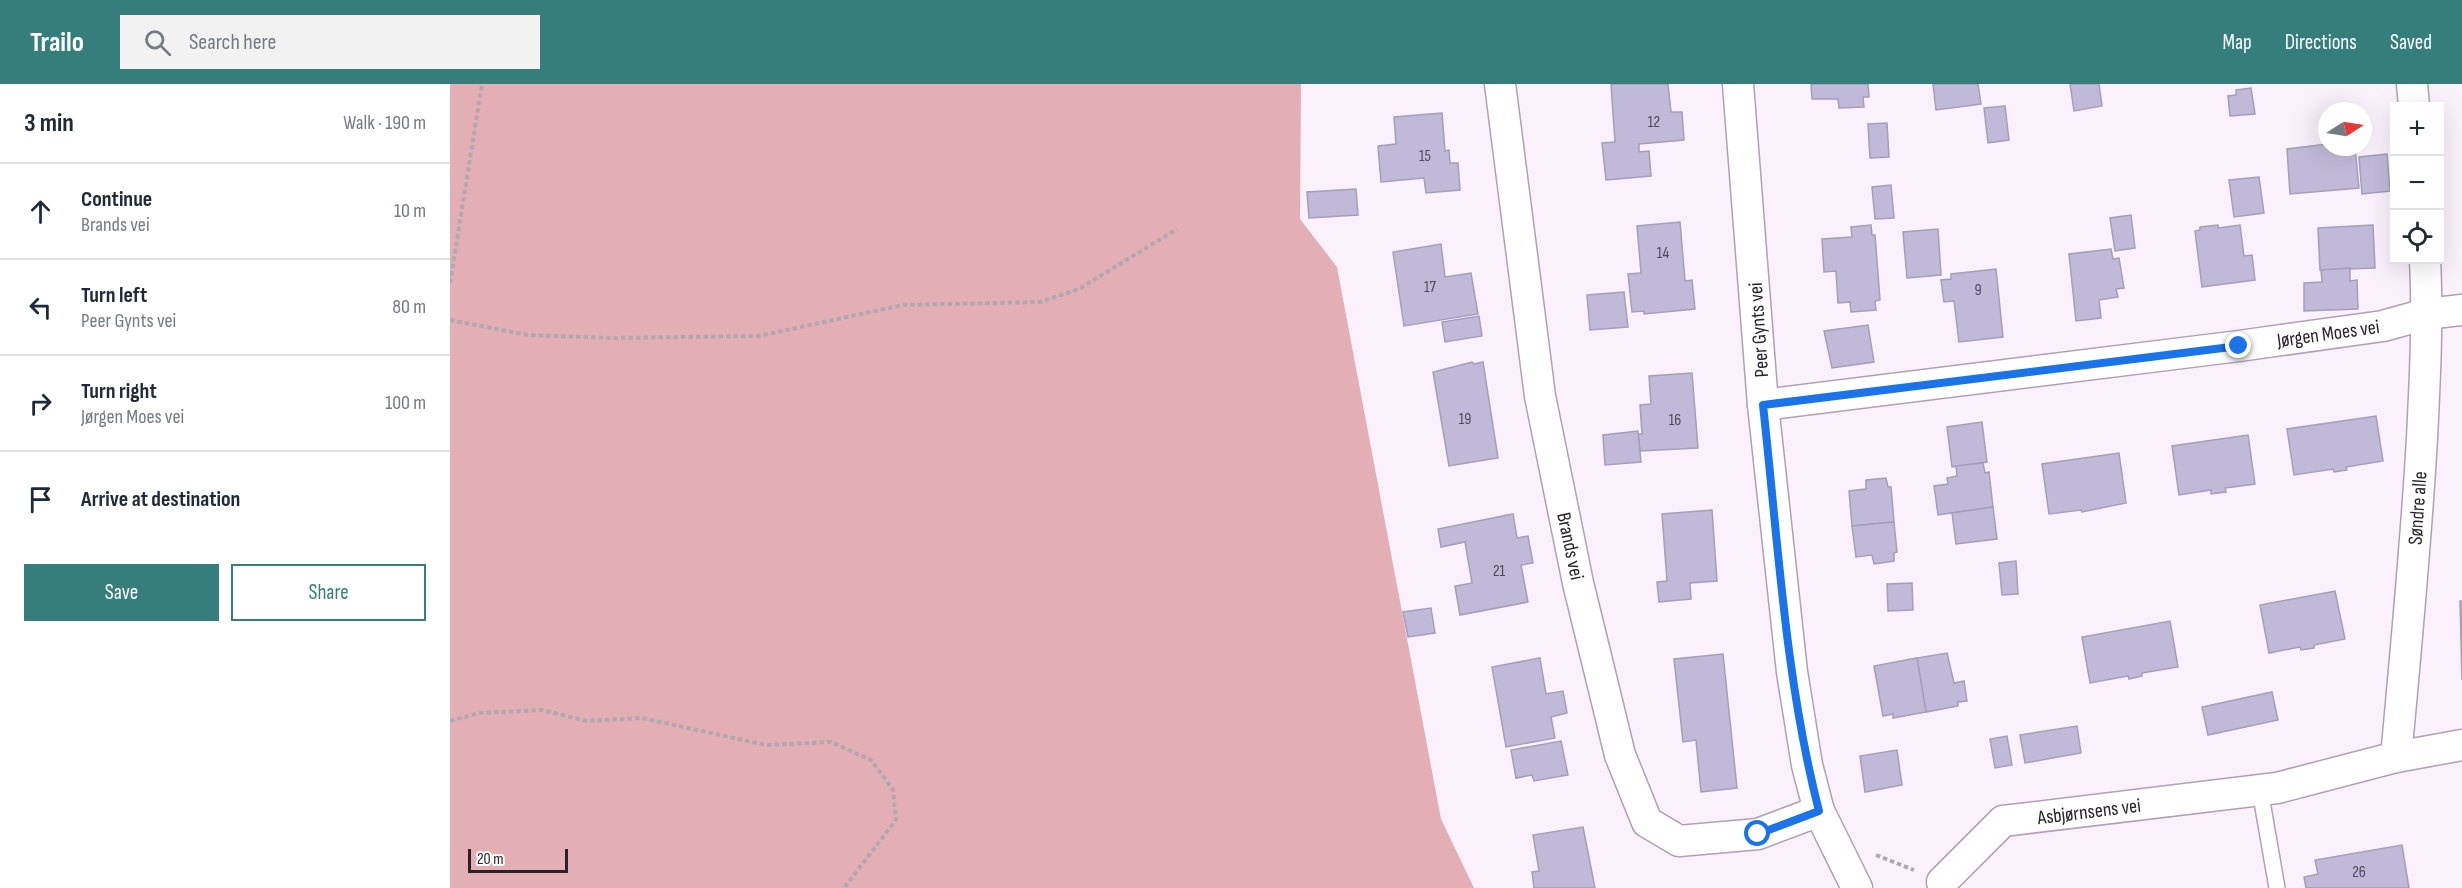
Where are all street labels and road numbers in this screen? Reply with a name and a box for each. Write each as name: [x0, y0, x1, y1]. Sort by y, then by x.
street label: Peer Gynts vei: [1744, 282, 1774, 378]
street label: Jørgen Moes vei: [2274, 315, 2381, 353]
street label: Søndre alle: [2403, 471, 2433, 546]
street label: Brands vei: [1551, 510, 1589, 582]
street label: Asbjørnsens vei: [2035, 794, 2142, 830]

